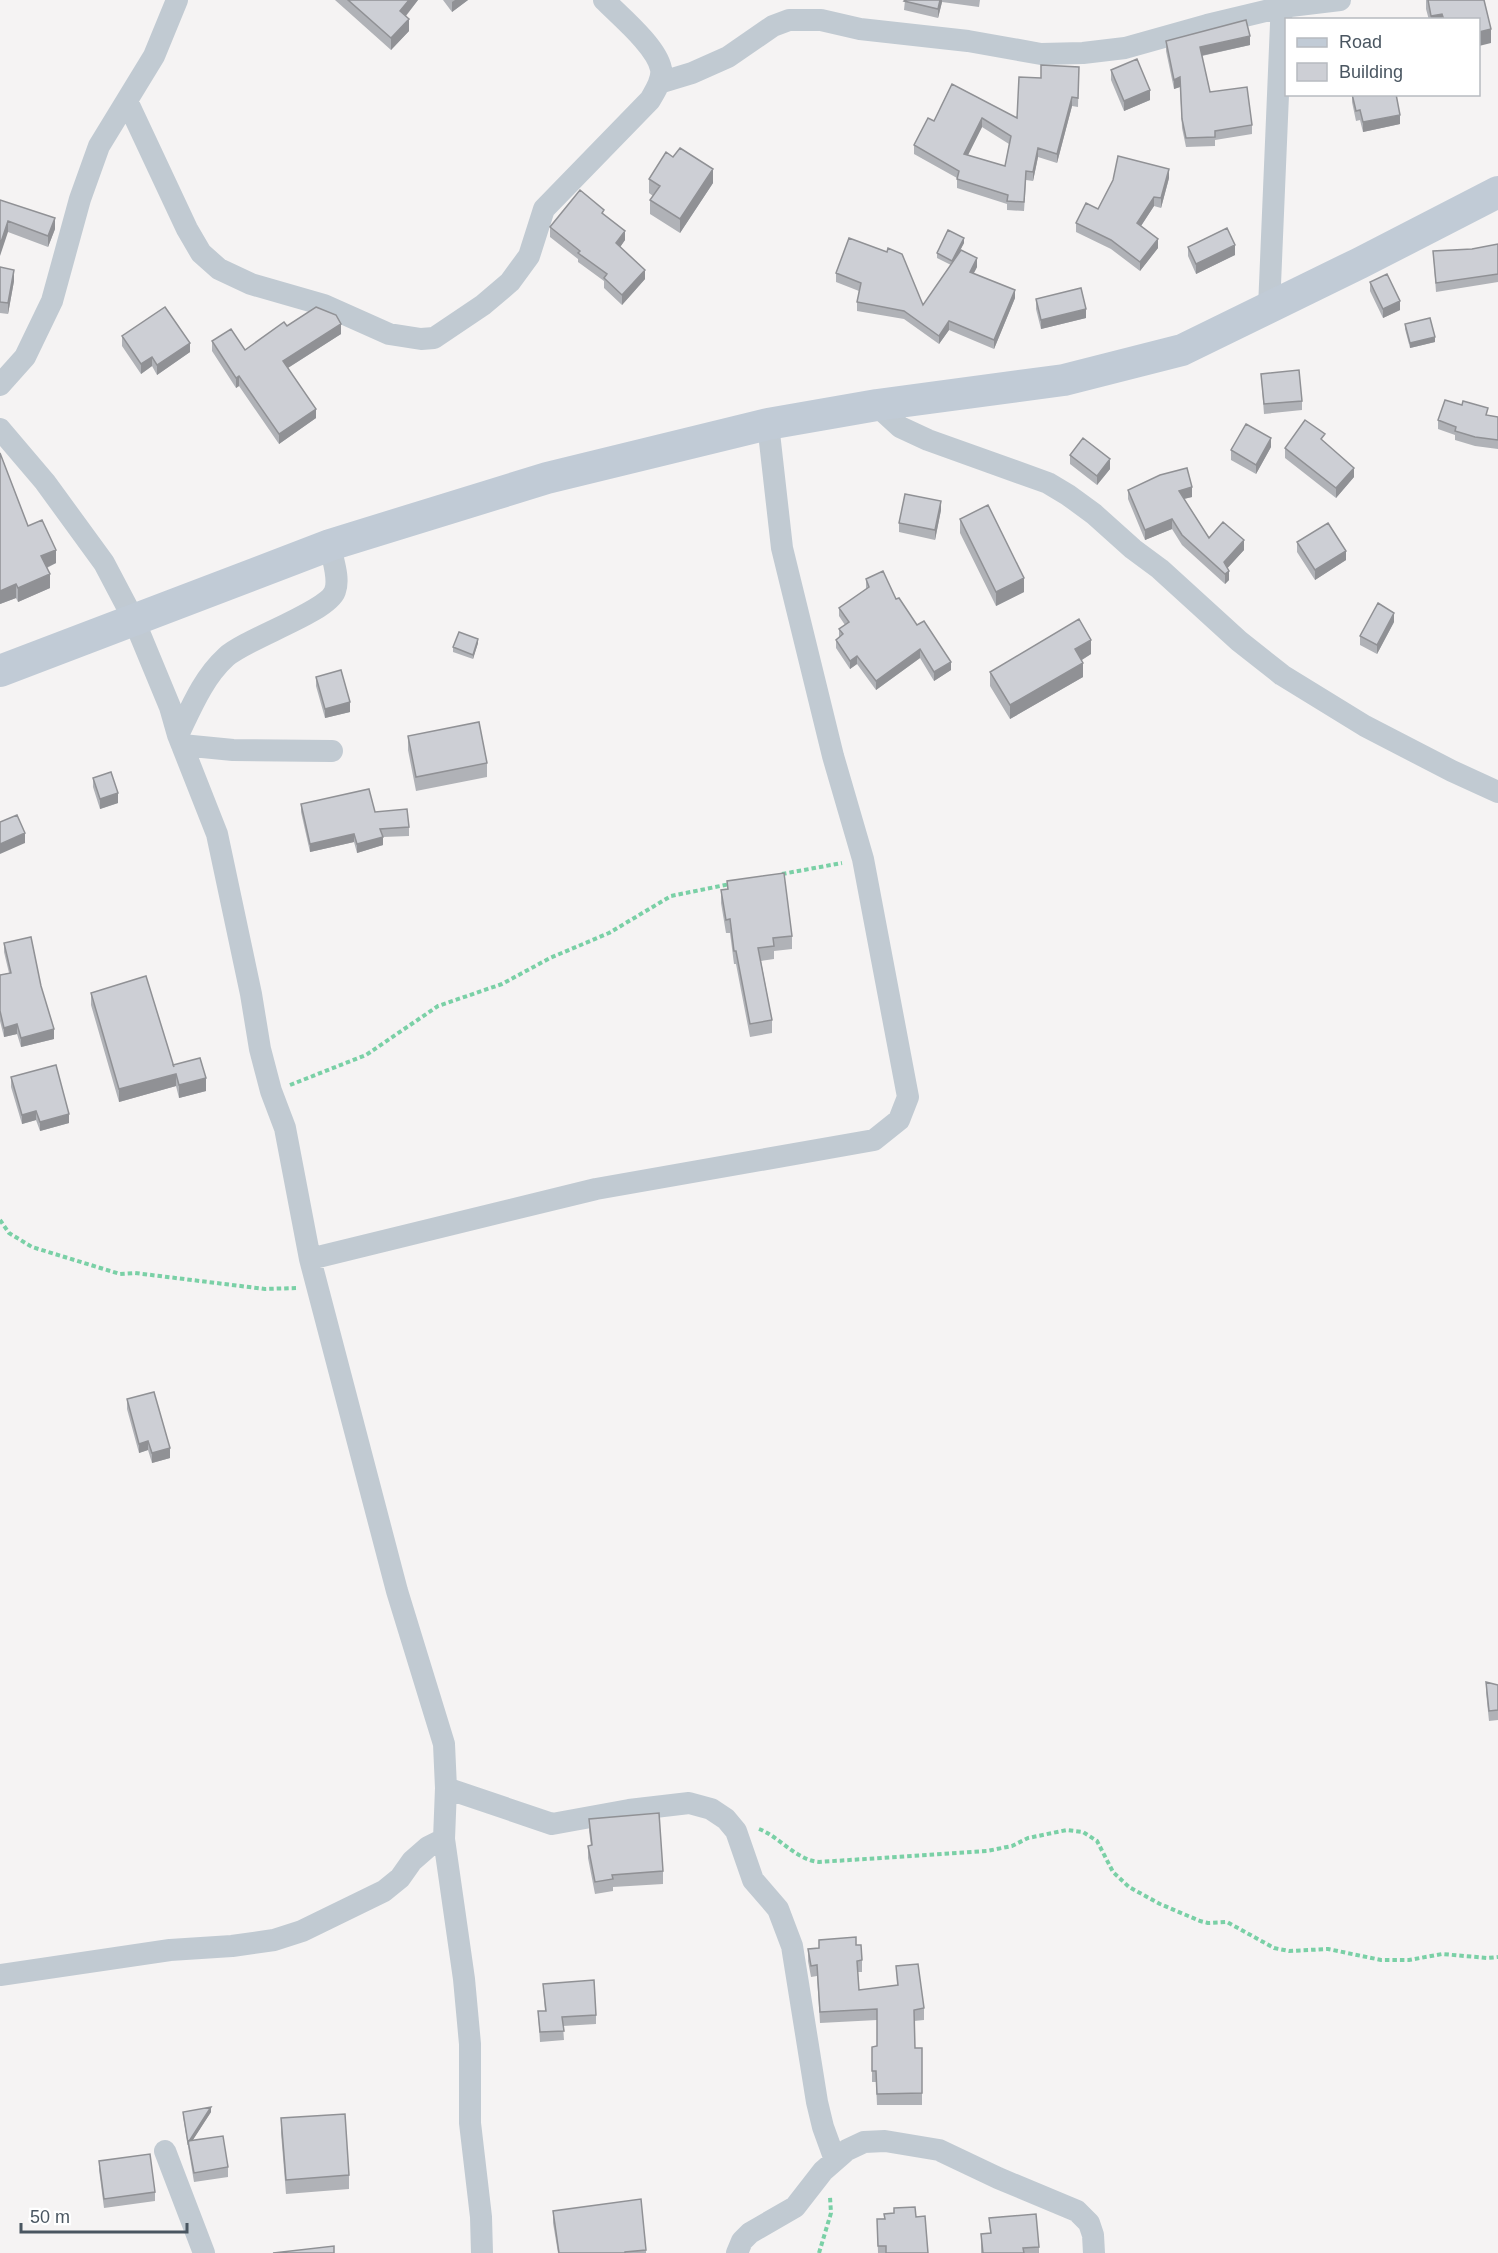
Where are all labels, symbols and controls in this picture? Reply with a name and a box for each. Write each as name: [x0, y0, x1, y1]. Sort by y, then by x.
legend: [1285, 18, 1480, 96]
text: Road: [1339, 32, 1382, 52]
text: Building: [1339, 62, 1403, 82]
scale bar: [21, 2196, 188, 2234]
text: 50 m: [30, 2207, 70, 2227]

